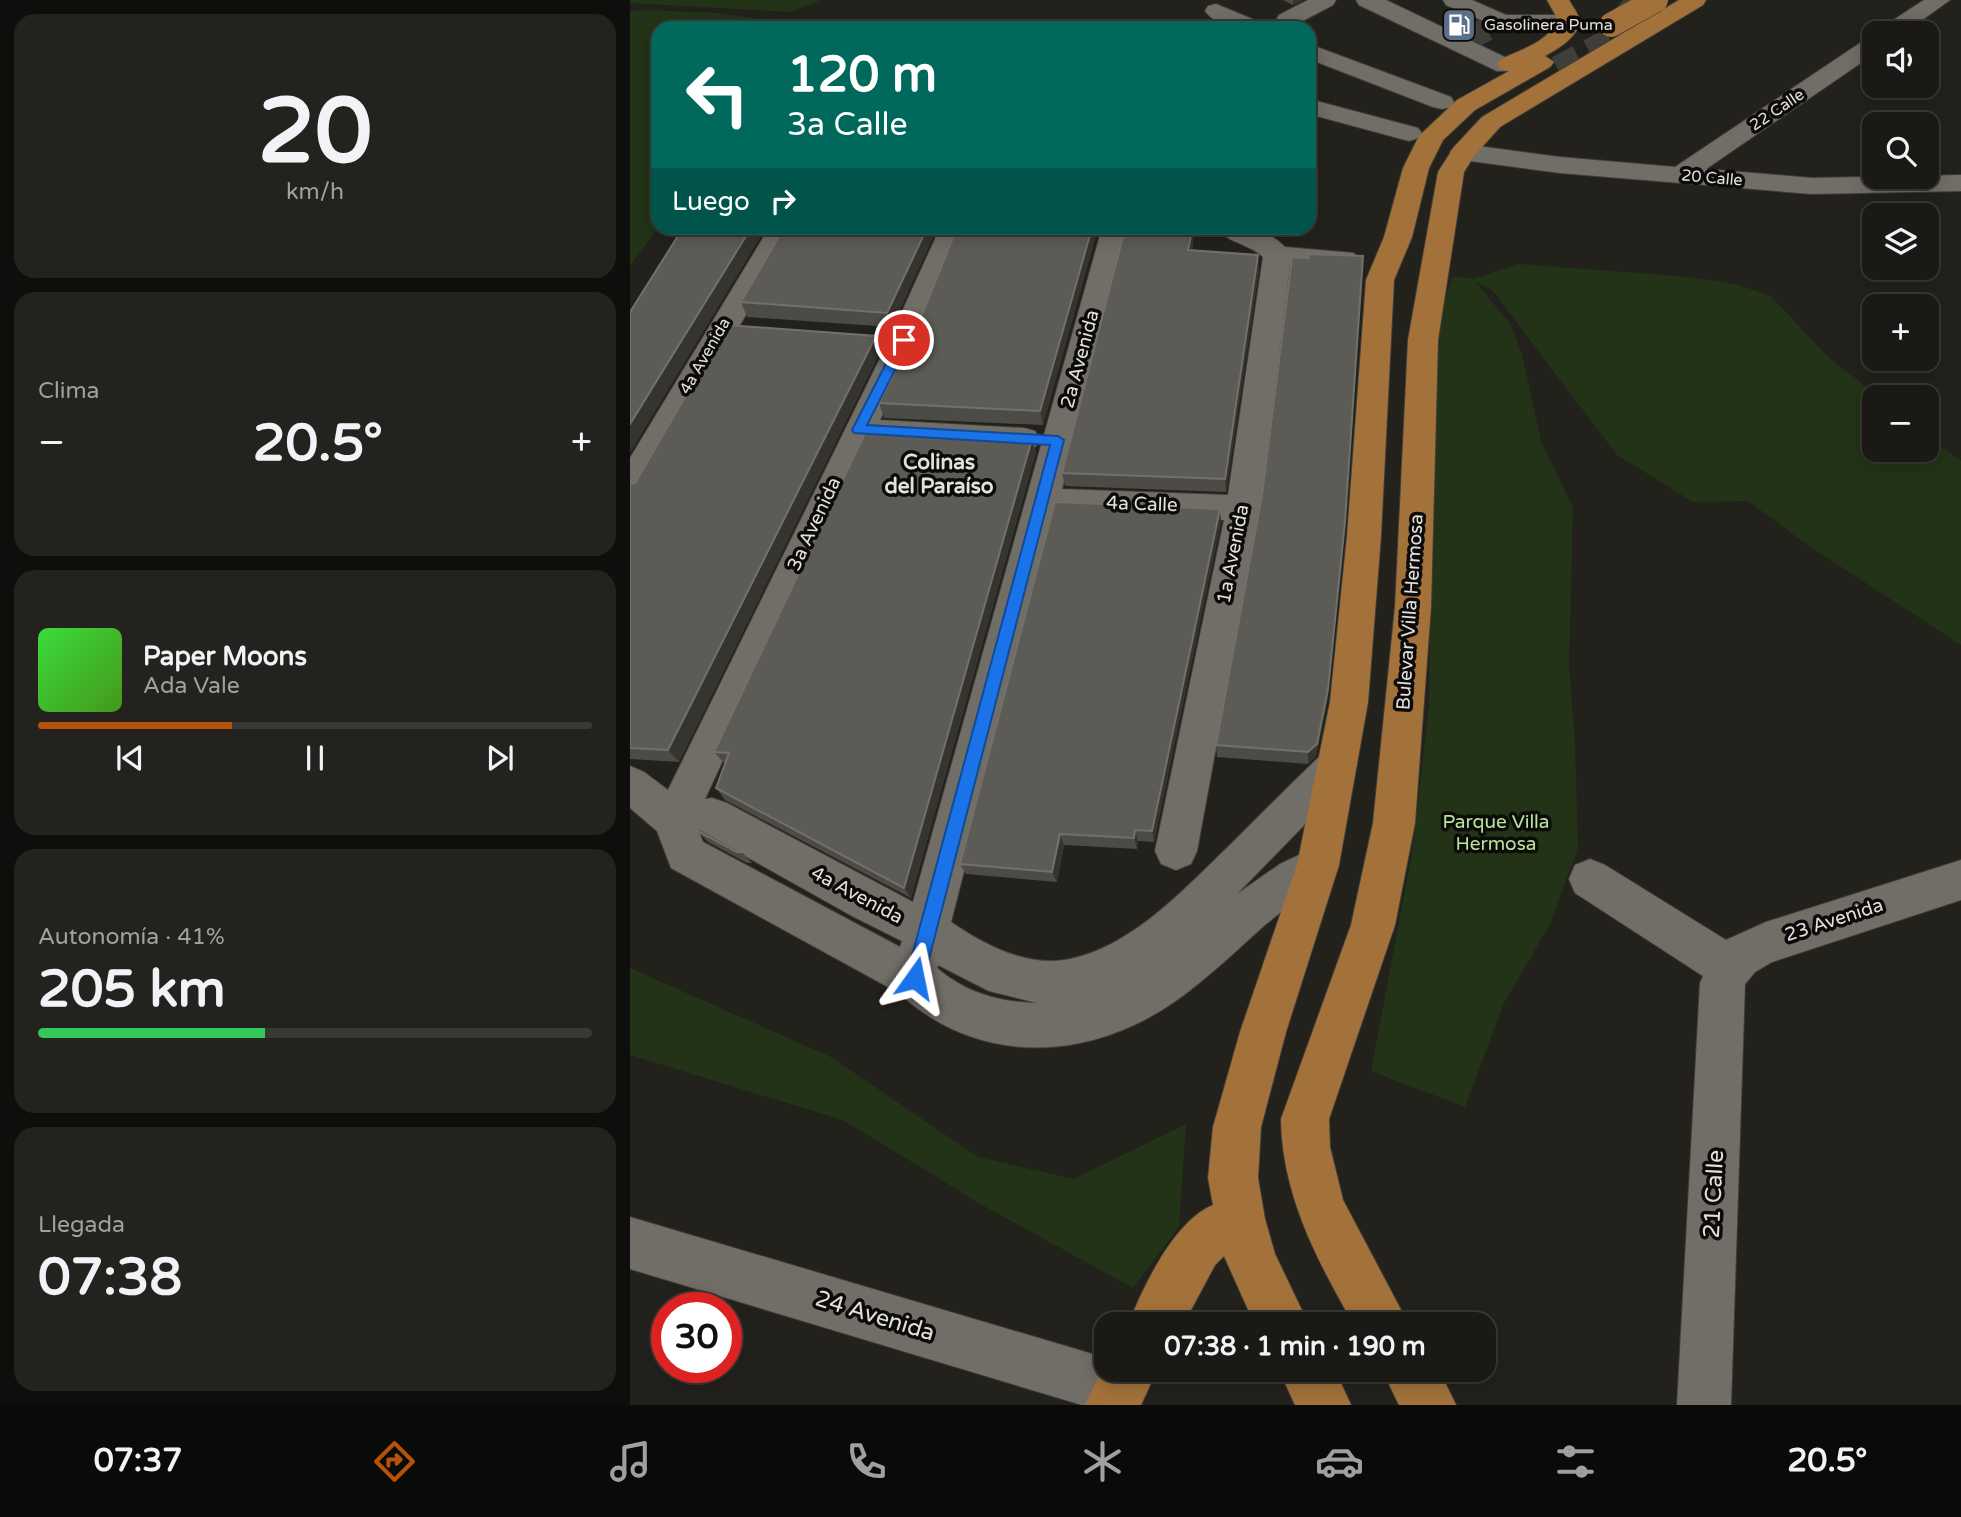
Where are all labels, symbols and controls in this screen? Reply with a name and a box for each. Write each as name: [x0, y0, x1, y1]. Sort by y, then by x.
fuel station icon: Gasolinera Puma: [1440, 6, 1478, 44]
place label: Gasolinera Puma: [1484, 15, 1613, 35]
map controls: [1862, 21, 1939, 462]
button: sound: [1862, 21, 1939, 98]
text: 120 m: [787, 46, 937, 105]
icon: left: [672, 49, 763, 140]
text: 20: [258, 77, 372, 187]
street label: 22 Calle: [1746, 85, 1808, 135]
text: 3a Calle: [787, 106, 908, 144]
button: search: [1862, 112, 1939, 189]
street label: 20 Calle: [1681, 165, 1743, 191]
text: km/h: [286, 178, 344, 206]
icon: right: [764, 182, 802, 220]
text: Luego: [672, 186, 750, 217]
button: layers: [1862, 203, 1939, 280]
button: +: [1862, 294, 1939, 371]
street label: 2a Avenida: [1056, 308, 1104, 410]
pin: [874, 310, 934, 370]
street label: 4a Avenida: [675, 314, 735, 398]
icon: arrive: [885, 321, 923, 359]
text: Clima: [38, 377, 99, 405]
button: −: [1862, 385, 1939, 462]
text: 20.5°: [253, 412, 383, 475]
text: −: [38, 420, 65, 466]
text: +: [571, 420, 592, 466]
district label: Colinas del Paraíso: [884, 450, 994, 499]
street label: 3a Avenida: [783, 474, 845, 574]
street label: 4a Calle: [1106, 492, 1178, 516]
street label: 1a Avenida: [1213, 502, 1253, 606]
street label: Bulevar Villa Hermosa: [1392, 513, 1428, 711]
text: Paper Moons: [143, 641, 307, 672]
text: Ada Vale: [143, 672, 240, 700]
icon: previous: [111, 739, 149, 777]
icon: pause: [296, 739, 334, 777]
icon: next: [481, 739, 519, 777]
park label: Parque Villa Hermosa: [1442, 811, 1550, 855]
street label: 4a Avenida: [807, 862, 907, 928]
street label: 23 Avenida: [1782, 894, 1886, 946]
text: Autonomía · 41%: [38, 923, 225, 951]
position arrow: [878, 941, 952, 1015]
text: 205 km: [38, 958, 226, 1021]
street label: 21 Calle: [1698, 1149, 1730, 1239]
text: Llegada: [38, 1211, 125, 1239]
text: 07:38: [38, 1246, 182, 1309]
street label: 24 Avenida: [812, 1285, 938, 1347]
speed limit sign: 30: [651, 1292, 742, 1383]
text: 07:38 · 1 min · 190 m: [1164, 1331, 1426, 1362]
icon: directions: [370, 1437, 419, 1486]
icon: music: [606, 1437, 655, 1486]
icon: phone: [842, 1437, 891, 1486]
icon: climate: [1078, 1437, 1127, 1486]
icon: car: [1315, 1437, 1364, 1486]
icon: filters: [1551, 1437, 1600, 1486]
text: 07:37: [94, 1442, 182, 1480]
text: 20.5°: [1787, 1442, 1867, 1480]

